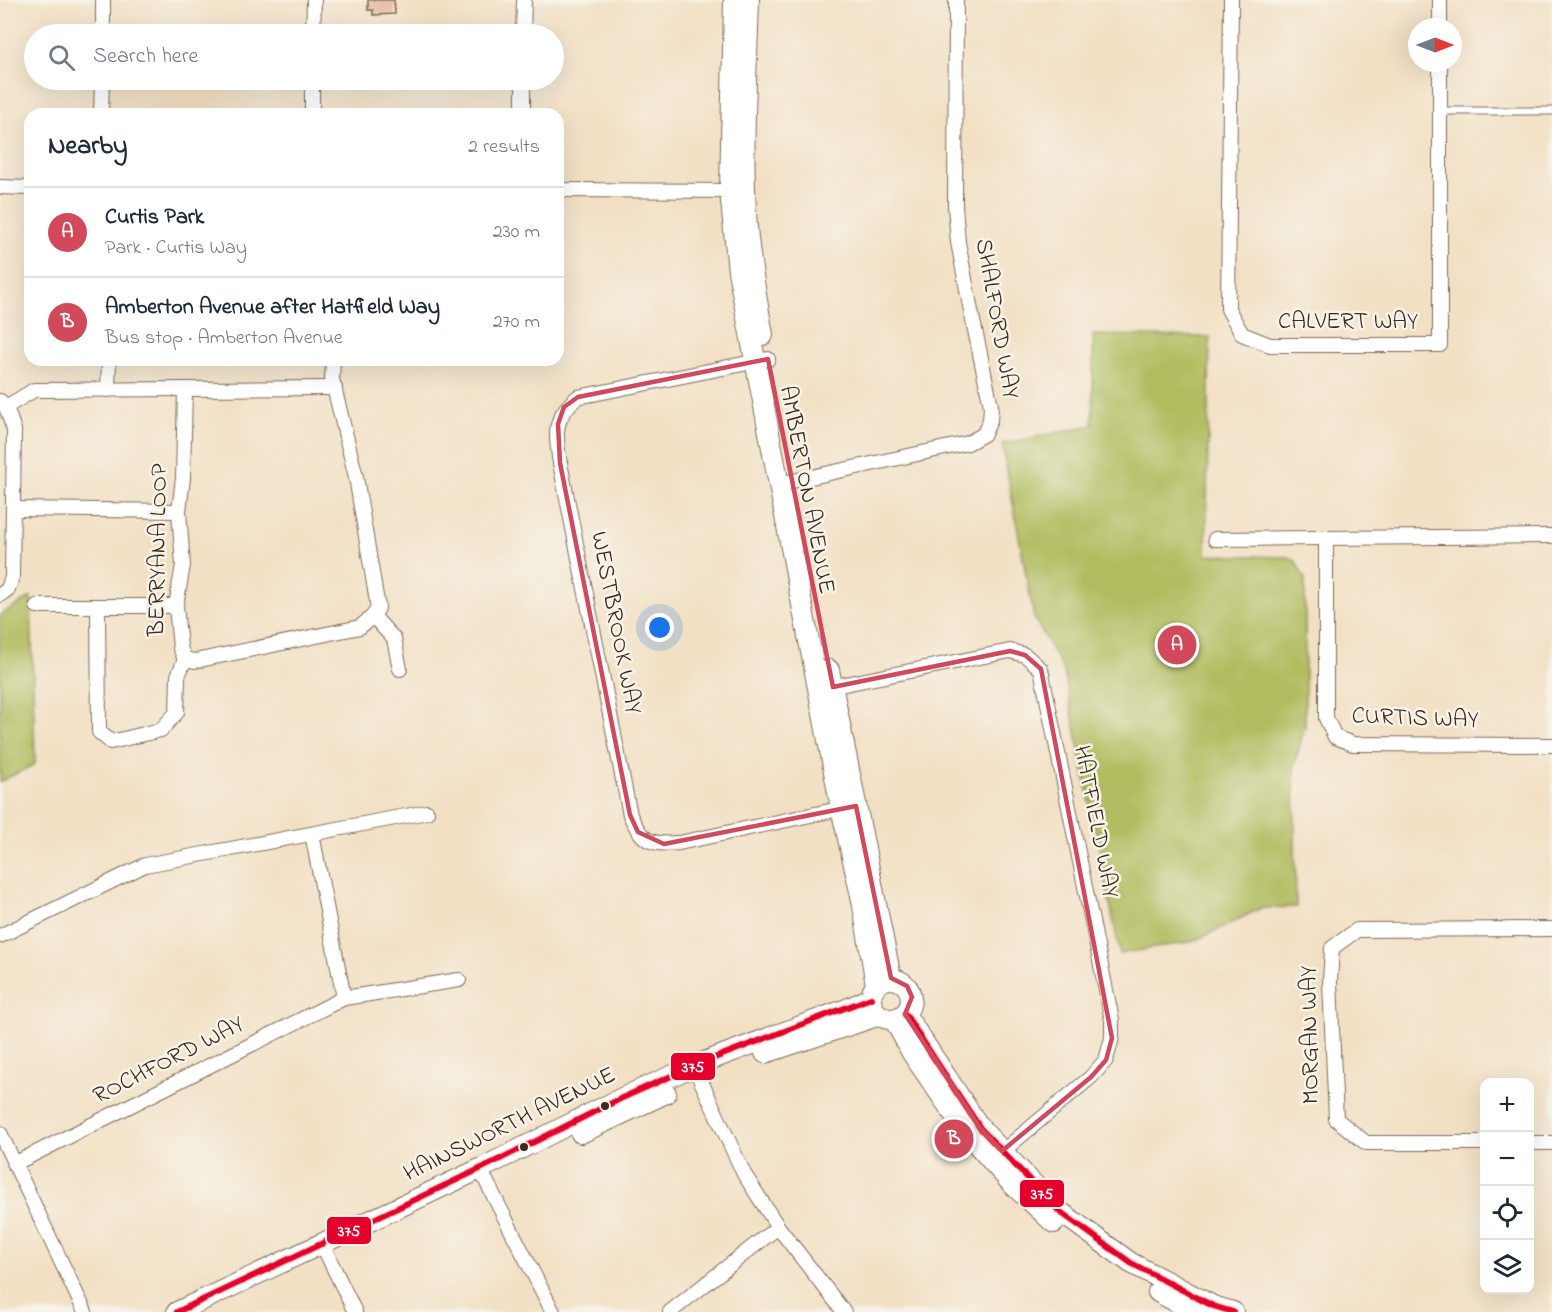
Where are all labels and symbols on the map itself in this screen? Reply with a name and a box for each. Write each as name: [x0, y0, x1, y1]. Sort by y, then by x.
north arrow: [1408, 18, 1462, 72]
street label: SHALFORD WAY: [965, 236, 1027, 402]
street label: CALVERT WAY: [1278, 305, 1418, 340]
street label: AMBERTON AVENUE: [769, 383, 843, 597]
street label: BERRYANA LOOP: [140, 463, 178, 638]
street label: WESTBROOK WAY: [580, 529, 650, 717]
your location: [645, 613, 674, 642]
pin: A: [1158, 622, 1196, 668]
street label: CURTIS WAY: [1351, 699, 1479, 739]
street label: HATFIELD WAY: [1063, 743, 1127, 901]
street label: MORGAN WAY: [1292, 965, 1330, 1105]
street label: ROCHFORD WAY: [87, 1008, 251, 1114]
line badge: 375: [670, 1052, 716, 1081]
text: 375: [681, 1056, 705, 1080]
street label: HAINSWORTH AVENUE: [398, 1058, 622, 1192]
unlabelled marker: [599, 1100, 611, 1112]
pin: B: [934, 1116, 974, 1162]
unlabelled marker: [518, 1141, 530, 1153]
line badge: 375: [1019, 1179, 1065, 1208]
text: 375: [1030, 1183, 1054, 1207]
line badge: 375: [326, 1216, 372, 1245]
text: 375: [337, 1220, 361, 1244]

